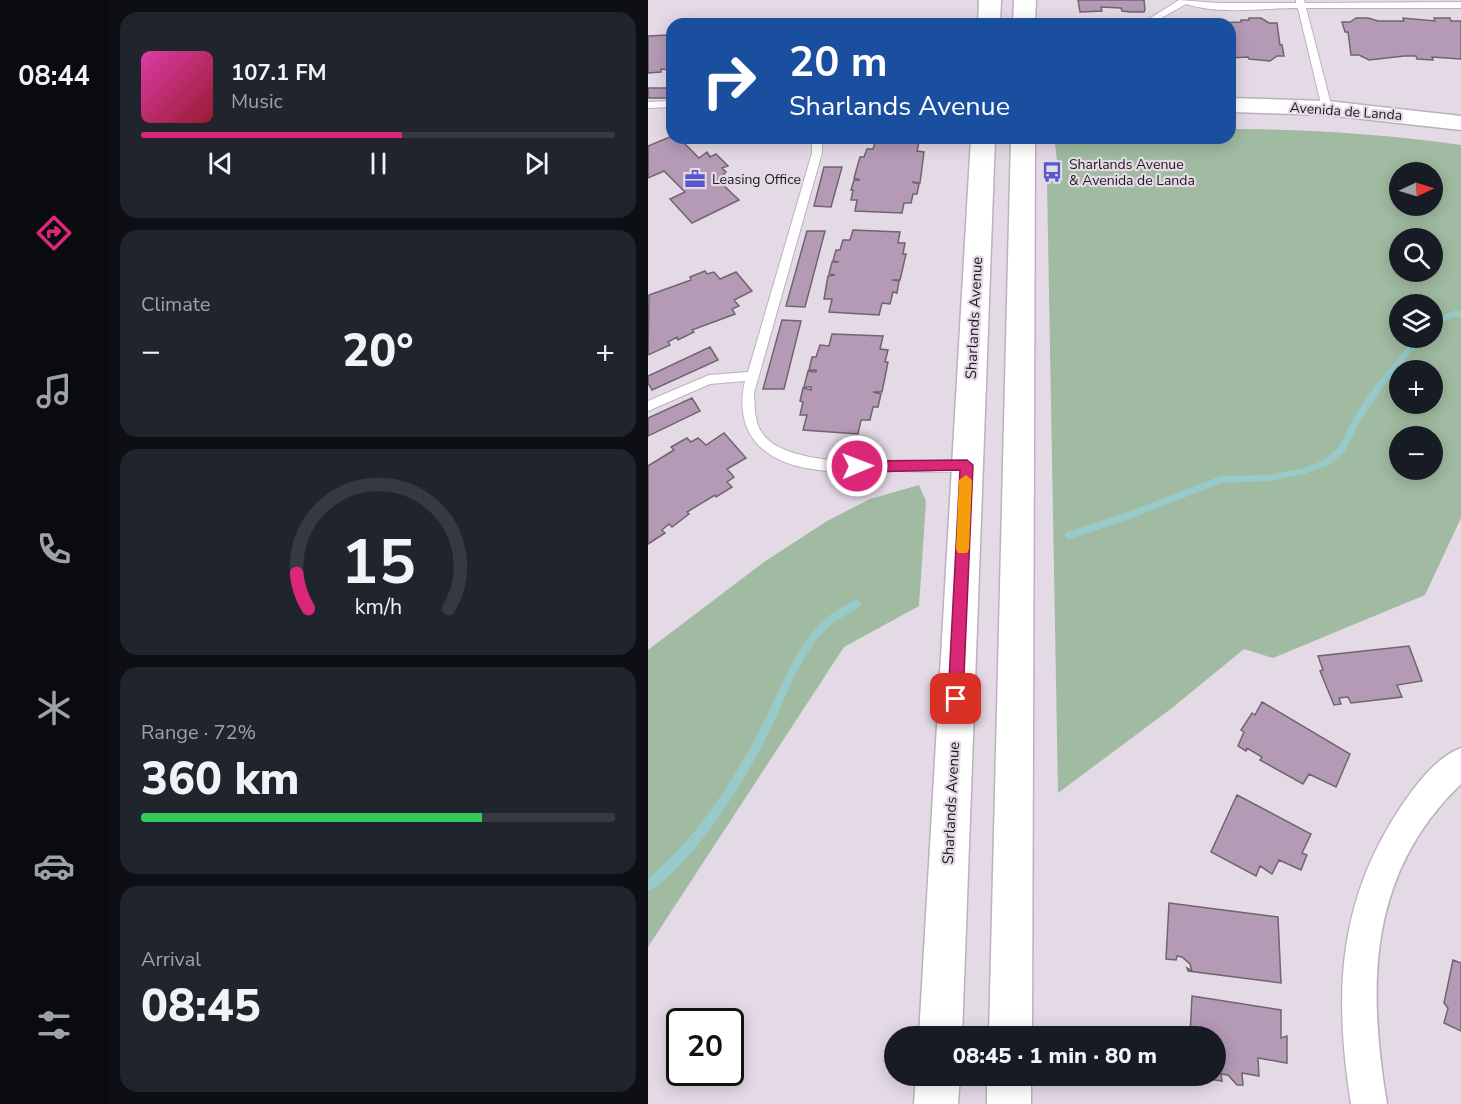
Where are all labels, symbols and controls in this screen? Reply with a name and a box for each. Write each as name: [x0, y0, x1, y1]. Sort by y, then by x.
text: 20 m: [789, 34, 888, 91]
icon: right: [690, 42, 768, 120]
text: 08:44: [18, 58, 90, 95]
text: 107.1 FM: [231, 58, 327, 88]
text: Music: [231, 88, 283, 115]
text: Sharlands Avenue: [789, 88, 1010, 125]
street label: Avenida de Landa: [1289, 98, 1403, 125]
icon: previous: [204, 147, 237, 180]
icon: pause: [362, 147, 395, 180]
icon: next: [520, 147, 553, 180]
place label: Sharlands Avenue & Avenida de Landa: [1069, 155, 1195, 190]
bus stop icon: Sharlands Avenue & Avenida de Landa: [1040, 160, 1064, 184]
north arrow: [1389, 162, 1443, 216]
map controls: [1389, 162, 1443, 480]
office icon: Leasing Office: [683, 167, 707, 191]
place label: Leasing Office: [712, 170, 801, 189]
icon: directions: [33, 212, 75, 254]
button: search: [1389, 228, 1443, 282]
street label: Sharlands Avenue: [961, 256, 987, 380]
text: Climate: [141, 291, 210, 318]
button: layers: [1389, 294, 1443, 348]
text: 20°: [342, 321, 414, 382]
text: −: [141, 329, 161, 374]
text: +: [595, 329, 615, 374]
button: +: [1389, 360, 1443, 414]
icon: music: [33, 370, 75, 412]
button: −: [1389, 426, 1443, 480]
position arrow: [825, 434, 889, 498]
text: 15: [341, 520, 415, 605]
icon: phone: [33, 528, 75, 570]
text: km/h: [354, 592, 402, 622]
pin: [930, 673, 981, 724]
icon: arrive: [939, 682, 972, 715]
icon: climate: [33, 687, 75, 729]
text: Range · 72%: [141, 719, 256, 746]
street label: Sharlands Avenue: [938, 741, 964, 865]
text: 360 km: [141, 749, 300, 810]
icon: car: [33, 845, 75, 887]
text: Arrival: [141, 946, 201, 973]
text: 08:45: [141, 976, 261, 1037]
icon: filters: [33, 1004, 75, 1046]
speed limit sign: 20: [666, 1008, 744, 1086]
text: 08:45 · 1 min · 80 m: [953, 1041, 1157, 1071]

